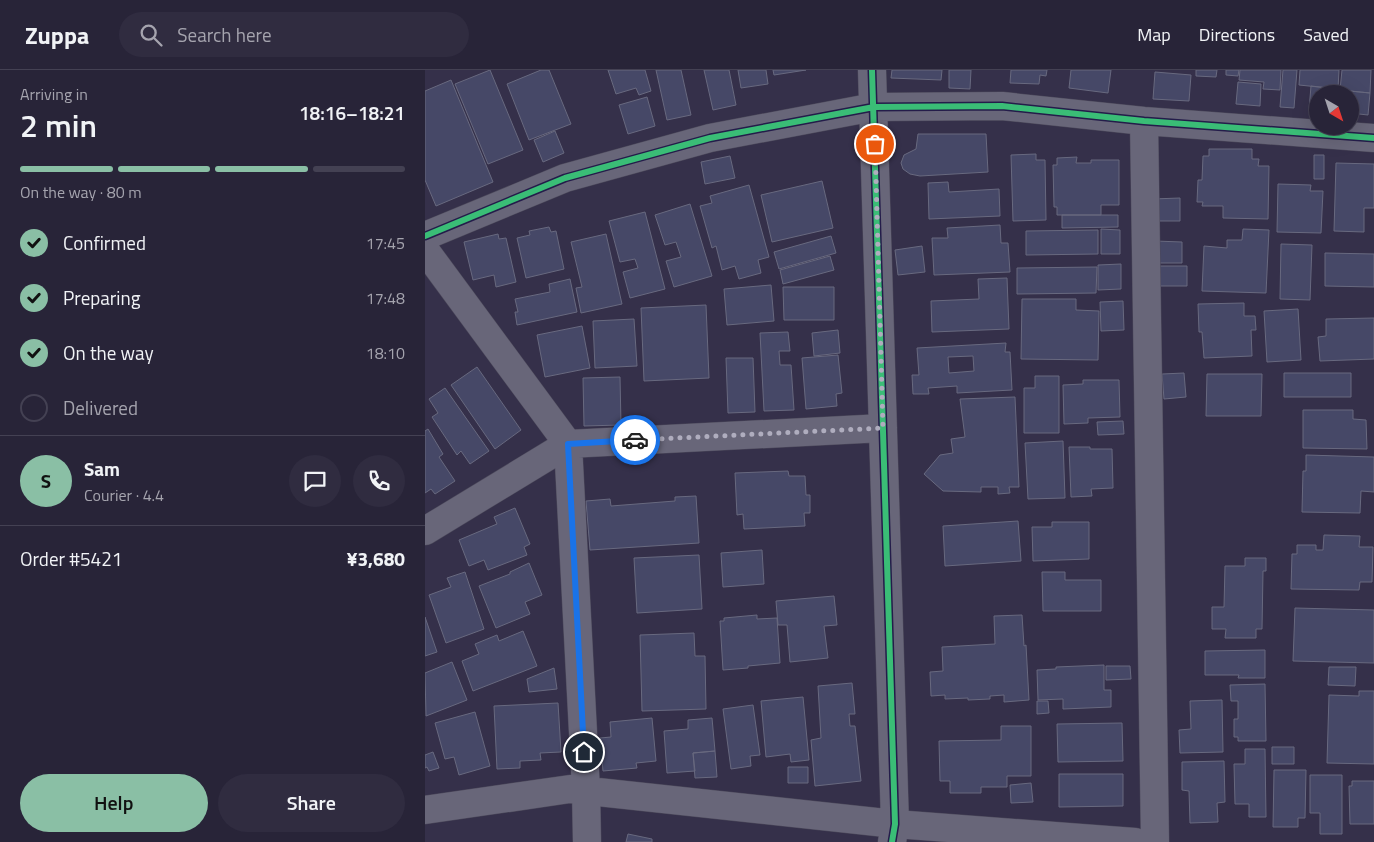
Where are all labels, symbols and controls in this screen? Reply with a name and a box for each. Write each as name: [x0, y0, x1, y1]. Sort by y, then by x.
search box: [119, 12, 469, 57]
text: Zuppa: [25, 17, 89, 53]
text: Search here: [177, 20, 271, 49]
icon: search: [137, 21, 165, 49]
text: Map: [1137, 21, 1171, 48]
text: Directions: [1199, 21, 1275, 48]
text: Saved: [1303, 21, 1349, 48]
text: Arriving in: [20, 82, 88, 106]
north arrow: [1309, 85, 1359, 135]
map controls: [1309, 85, 1359, 135]
text: 18:16–18:21: [299, 98, 405, 127]
text: 2 min: [20, 101, 97, 149]
pin: [854, 123, 896, 165]
icon: bag: [861, 130, 889, 158]
text: On the way · 80 m: [20, 180, 142, 204]
text: Confirmed: [63, 228, 146, 257]
icon: check: [20, 229, 48, 257]
text: 17:45: [366, 231, 405, 255]
text: Preparing: [63, 283, 140, 312]
icon: check: [20, 284, 48, 312]
text: 17:48: [366, 286, 405, 310]
text: On the way: [63, 338, 154, 367]
icon: check: [20, 339, 48, 367]
text: 18:10: [366, 341, 405, 365]
text: Delivered: [63, 393, 138, 422]
courier: [610, 415, 660, 465]
icon: car: [621, 426, 649, 454]
text: Sam: [84, 454, 120, 483]
button: chat: [289, 455, 341, 507]
button: phone: [353, 455, 405, 507]
text: S: [41, 466, 51, 495]
text: Courier · 4.4: [84, 483, 164, 507]
text: Order #5421: [20, 544, 122, 573]
text: ¥3,680: [347, 544, 405, 573]
pin: [563, 731, 605, 773]
icon: home: [570, 738, 598, 766]
button: Help: [20, 774, 208, 832]
button: Share: [218, 774, 405, 832]

